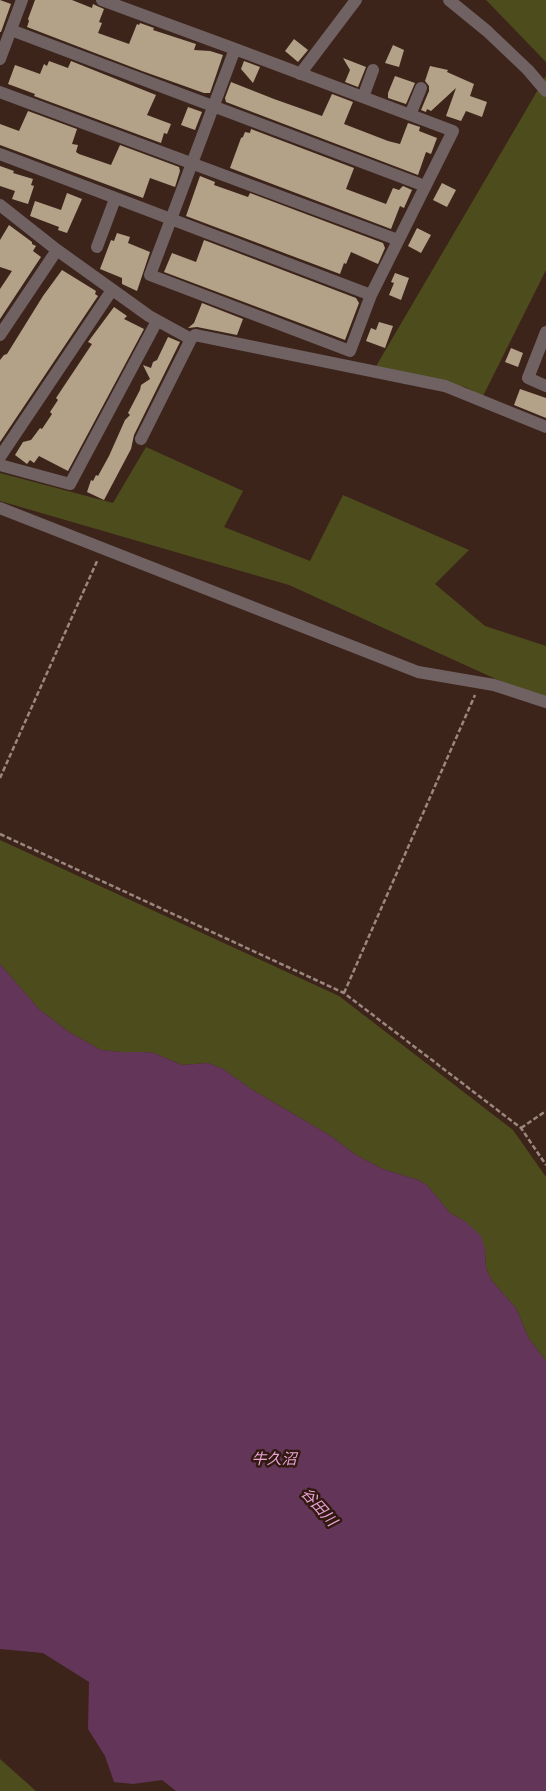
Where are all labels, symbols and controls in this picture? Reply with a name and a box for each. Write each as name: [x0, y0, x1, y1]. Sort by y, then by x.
water label: 牛久沼: [252, 1450, 296, 1468]
water label: 谷田川: [297, 1484, 341, 1530]

